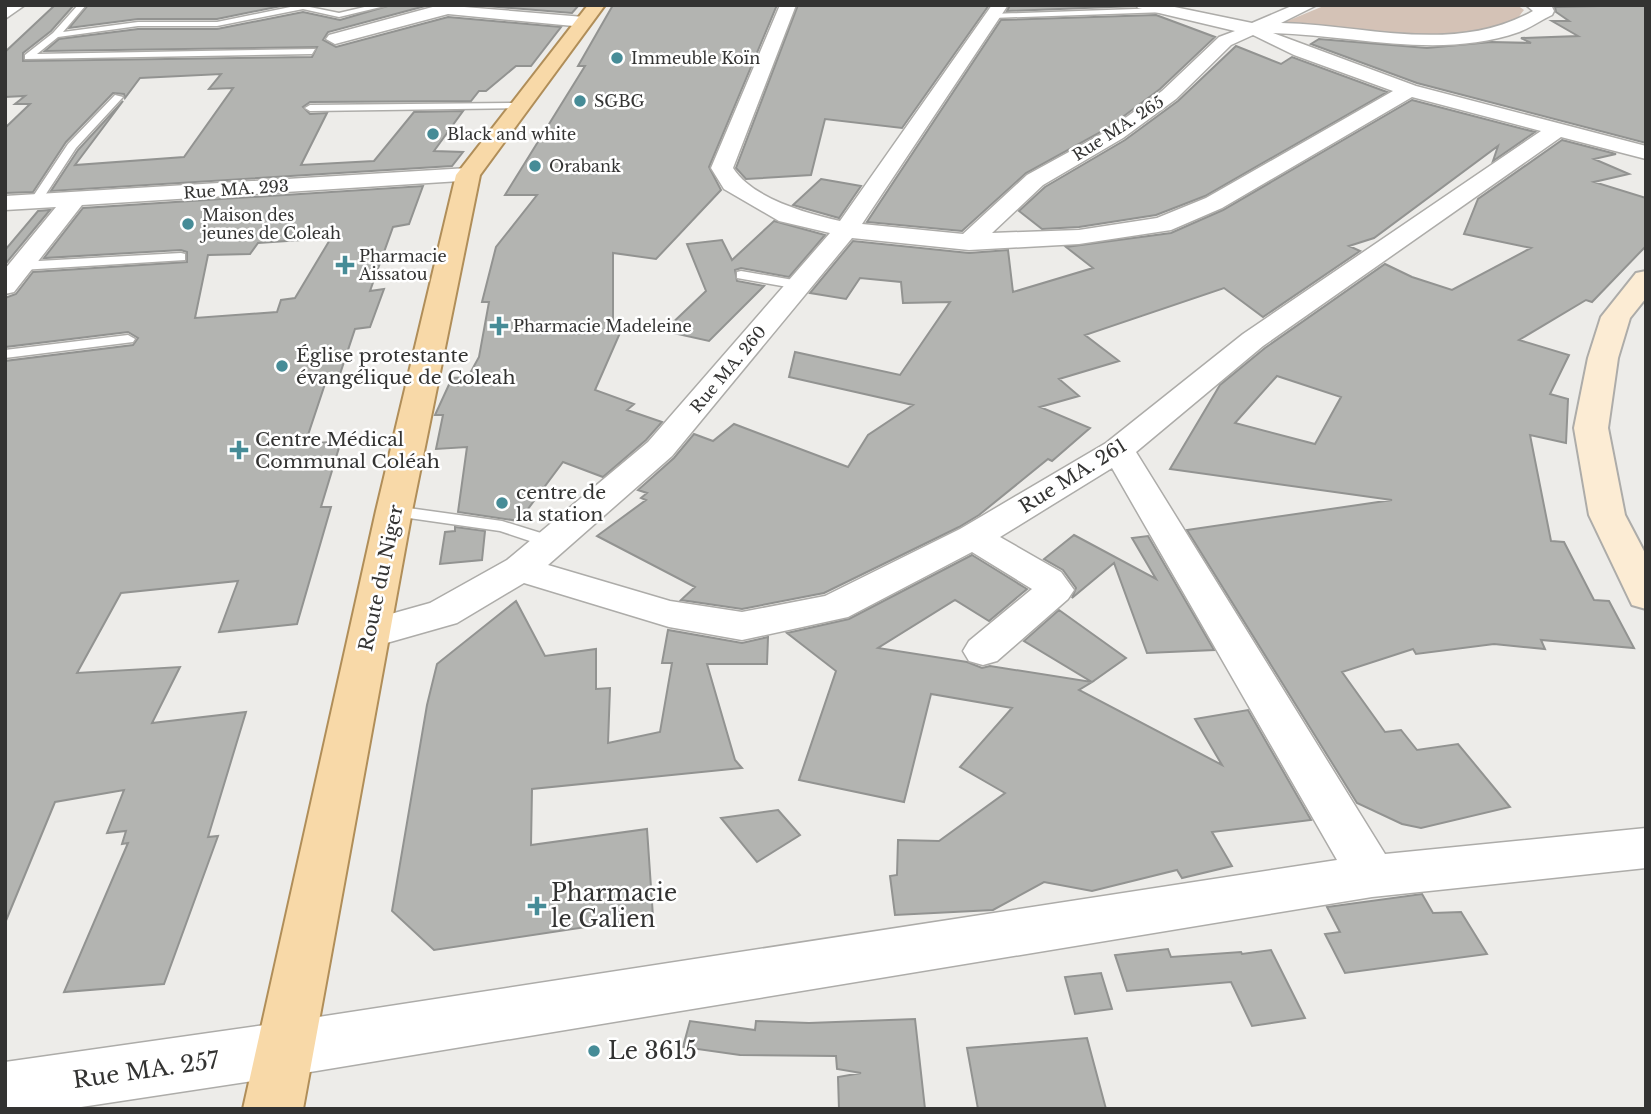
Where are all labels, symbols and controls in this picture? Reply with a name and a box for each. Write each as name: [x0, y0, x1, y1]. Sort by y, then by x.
place label: Immeuble Koïn: [631, 48, 760, 68]
marker: Immeuble Koïn: [609, 50, 625, 66]
place label: SGBG: [594, 91, 645, 111]
street label: Rue MA. 265: [1069, 91, 1167, 165]
marker: SGBG: [572, 93, 588, 109]
place label: Black and white: [447, 124, 576, 144]
marker: Black and white: [425, 126, 441, 142]
place label: Orabank: [549, 156, 621, 176]
marker: Orabank: [527, 158, 543, 174]
street label: Rue MA. 293: [183, 175, 289, 203]
place label: Maison des jeunes de Coleah: [199, 205, 341, 243]
marker: Maison des jeunes de Coleah: [180, 216, 196, 232]
place label: Pharmacie Aissatou: [358, 246, 447, 284]
marker: Pharmacie Aissatou: [337, 257, 353, 273]
place label: Pharmacie Madeleine: [513, 316, 692, 336]
marker: Pharmacie Madeleine: [491, 318, 507, 334]
street label: Rue MA. 260: [686, 321, 770, 417]
place label: Église protestante évangélique de Coleah: [296, 344, 515, 389]
marker: Église protestante évangélique de Coleah: [274, 358, 290, 374]
place label: Centre Médical Communal Coléah: [255, 428, 440, 473]
street label: Rue MA. 261: [1015, 434, 1131, 518]
marker: Centre Médical Communal Coléah: [229, 440, 249, 460]
place label: centre de la station: [516, 481, 606, 526]
marker: centre de la station: [494, 495, 510, 511]
street label: Route du Niger: [354, 503, 408, 653]
place label: Pharmacie le Galien: [551, 879, 677, 933]
marker: Pharmacie le Galien: [529, 898, 545, 914]
place label: Le 3615: [608, 1037, 697, 1065]
marker: Le 3615: [586, 1043, 602, 1059]
street label: Rue MA. 257: [71, 1046, 221, 1094]

